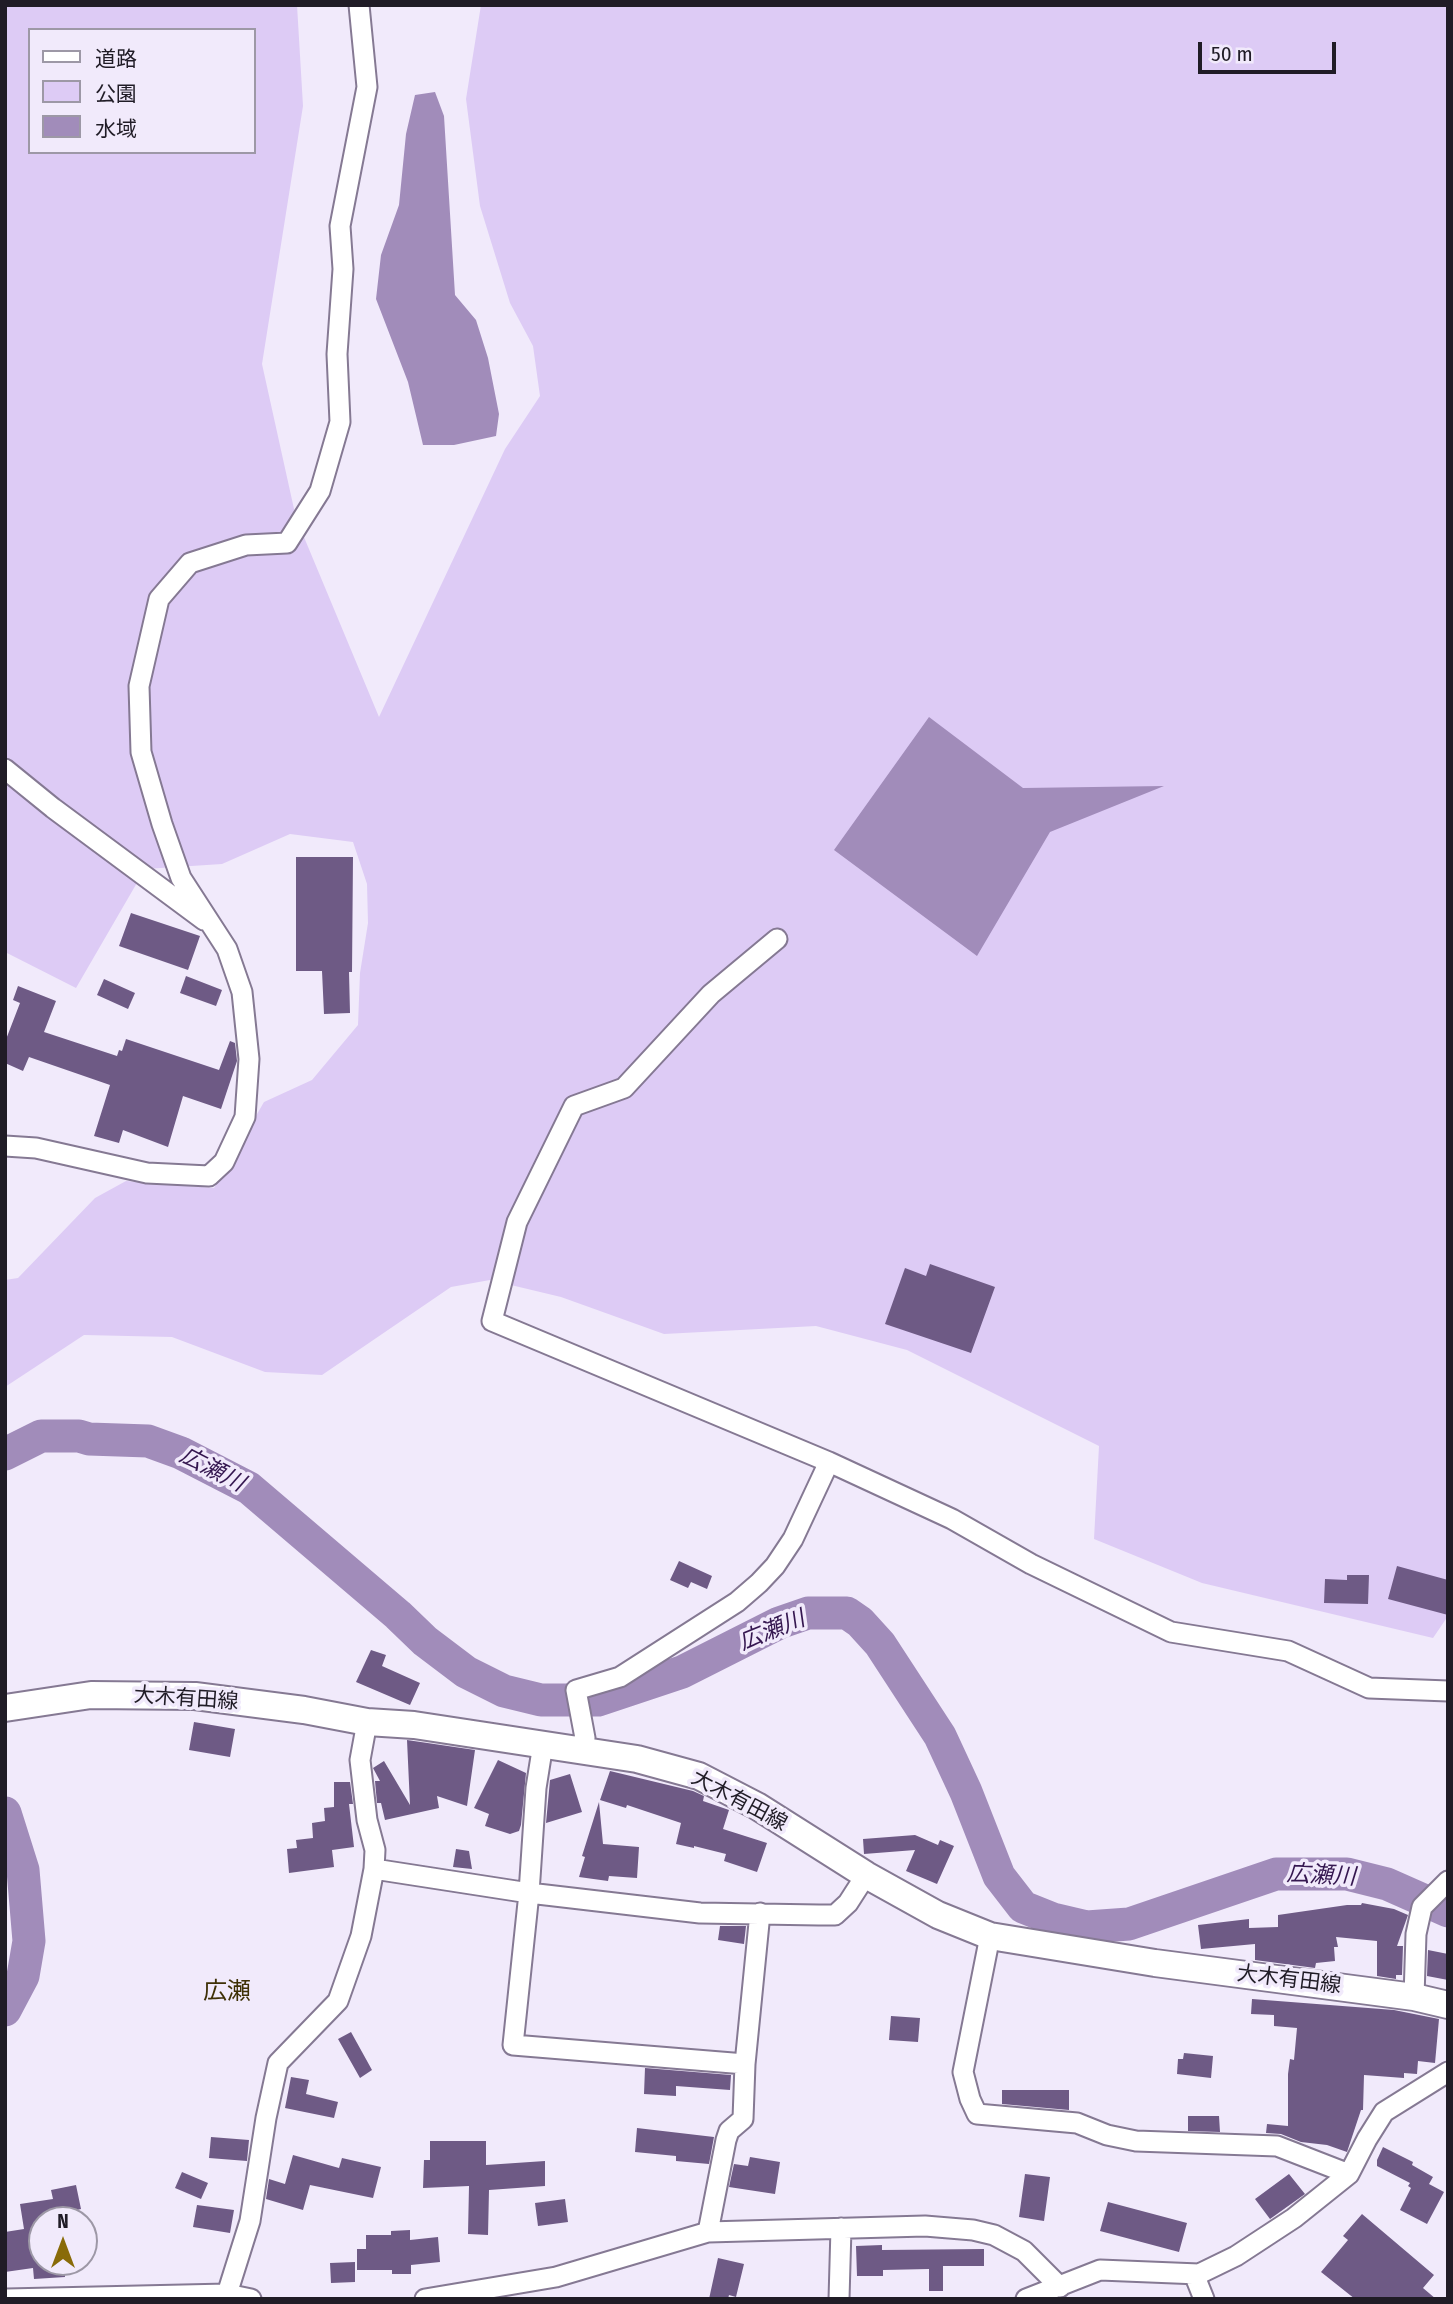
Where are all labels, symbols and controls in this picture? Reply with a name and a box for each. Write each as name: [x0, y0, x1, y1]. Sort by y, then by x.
legend: [28, 28, 256, 154]
scale bar: [1201, 28, 1339, 72]
text: 50 m: [1211, 41, 1253, 67]
text: 道路: [95, 46, 137, 72]
text: 公園: [95, 81, 137, 107]
text: 水域: [95, 116, 137, 142]
water label: 広瀬川: [175, 1442, 249, 1498]
water label: 広瀬川: [735, 1605, 809, 1657]
street label: 大木有田線: [133, 1683, 239, 1715]
street label: 大木有田線: [687, 1765, 791, 1837]
water label: 広瀬川: [1286, 1860, 1356, 1892]
street label: 大木有田線: [1235, 1961, 1343, 1999]
district label: 広瀬: [203, 1978, 251, 2006]
north arrow: [28, 2206, 98, 2276]
text: N: [57, 2210, 69, 2233]

